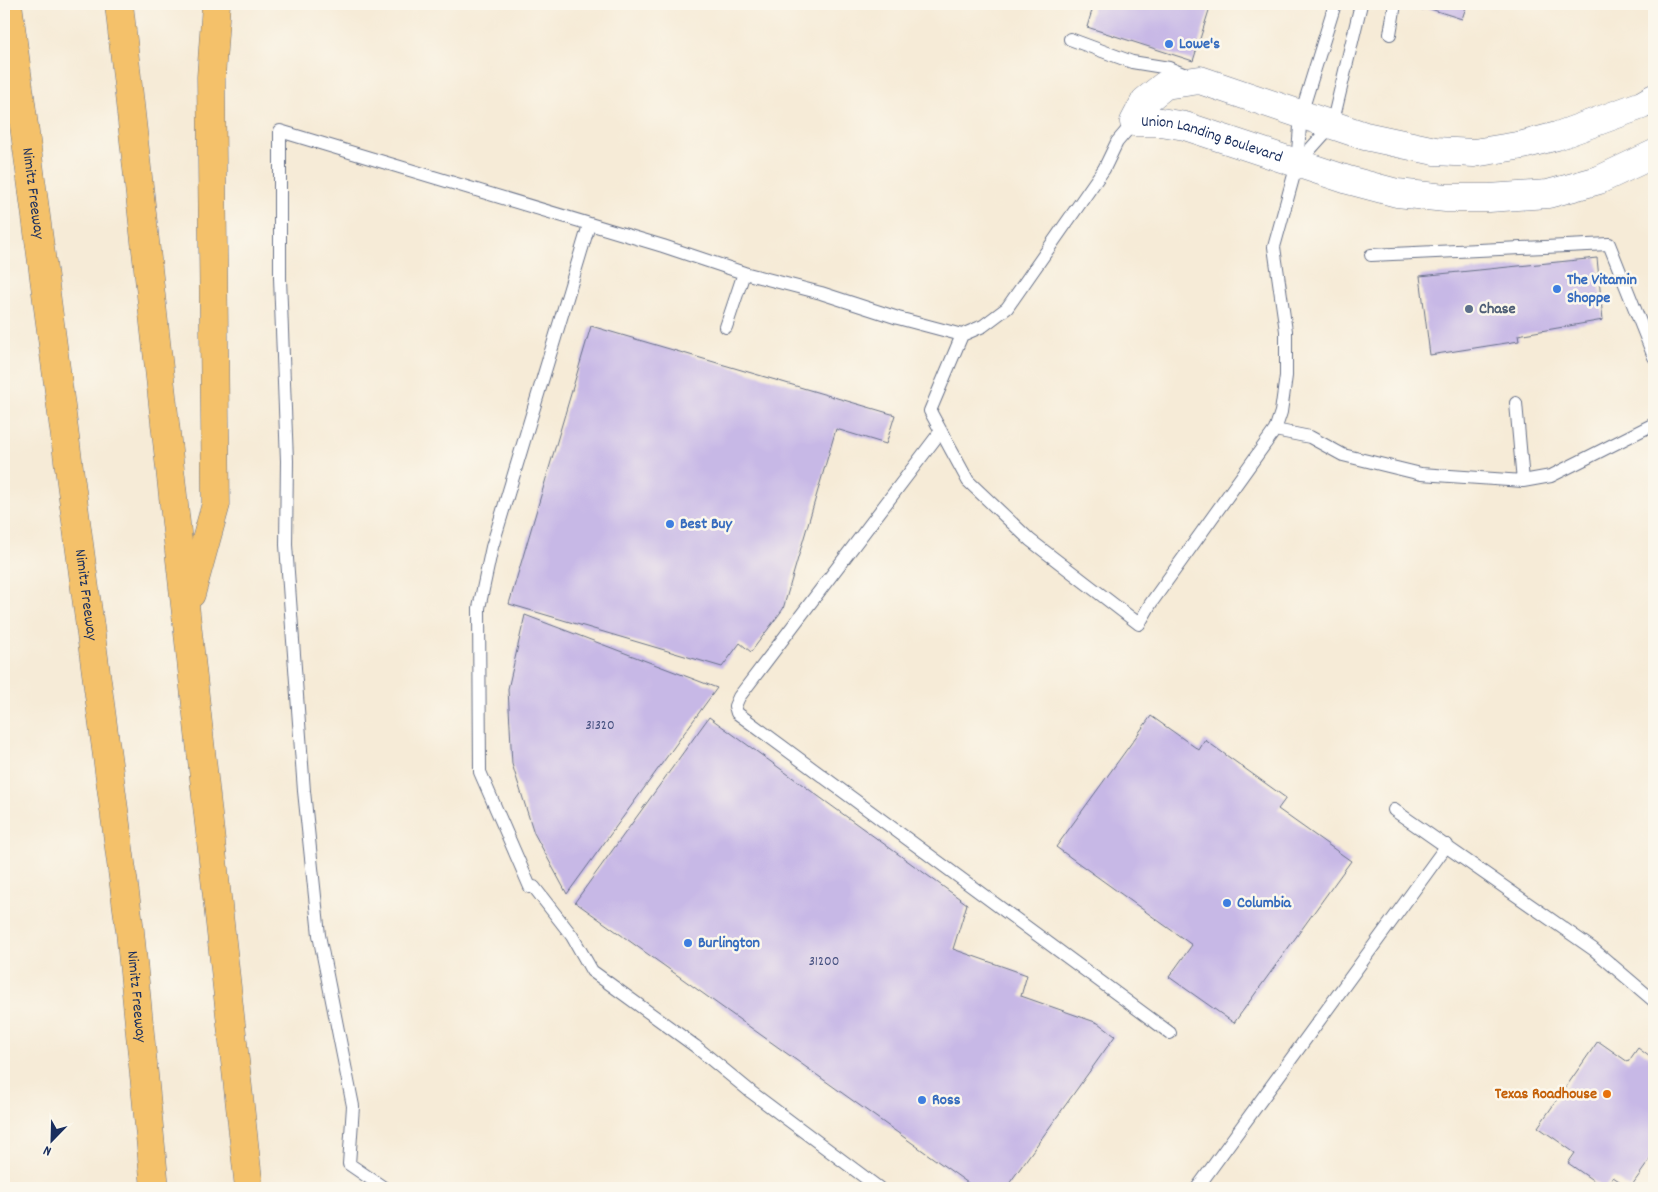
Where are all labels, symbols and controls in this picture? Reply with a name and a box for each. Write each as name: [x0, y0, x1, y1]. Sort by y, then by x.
place label: Lowe's: [1179, 33, 1220, 56]
marker: Lowe's: [1163, 38, 1175, 50]
street label: Union Landing Boulevard: [1141, 110, 1286, 169]
street label: Nimitz Freeway: [16, 146, 50, 241]
place label: The Vitamin Shoppe: [1567, 269, 1637, 310]
marker: The Vitamin Shoppe: [1551, 283, 1563, 295]
place label: Chase: [1479, 298, 1516, 321]
marker: Chase: [1463, 303, 1475, 315]
place label: Best Buy: [680, 513, 733, 536]
marker: Best Buy: [664, 518, 676, 530]
street label: Nimitz Freeway: [68, 548, 103, 642]
house number: 31320: [585, 716, 615, 736]
place label: Columbia: [1237, 892, 1293, 915]
marker: Columbia: [1221, 897, 1233, 909]
place label: Burlington: [698, 932, 760, 955]
marker: Burlington: [682, 937, 694, 949]
street label: Nimitz Freeway: [120, 950, 152, 1044]
house number: 31200: [809, 952, 839, 972]
place label: Texas Roadhouse: [1495, 1083, 1597, 1106]
marker: Texas Roadhouse: [1601, 1088, 1613, 1100]
place label: Ross: [932, 1089, 961, 1112]
marker: Ross: [916, 1094, 928, 1106]
north arrow: [28, 1114, 78, 1164]
text: N: [41, 1140, 55, 1161]

